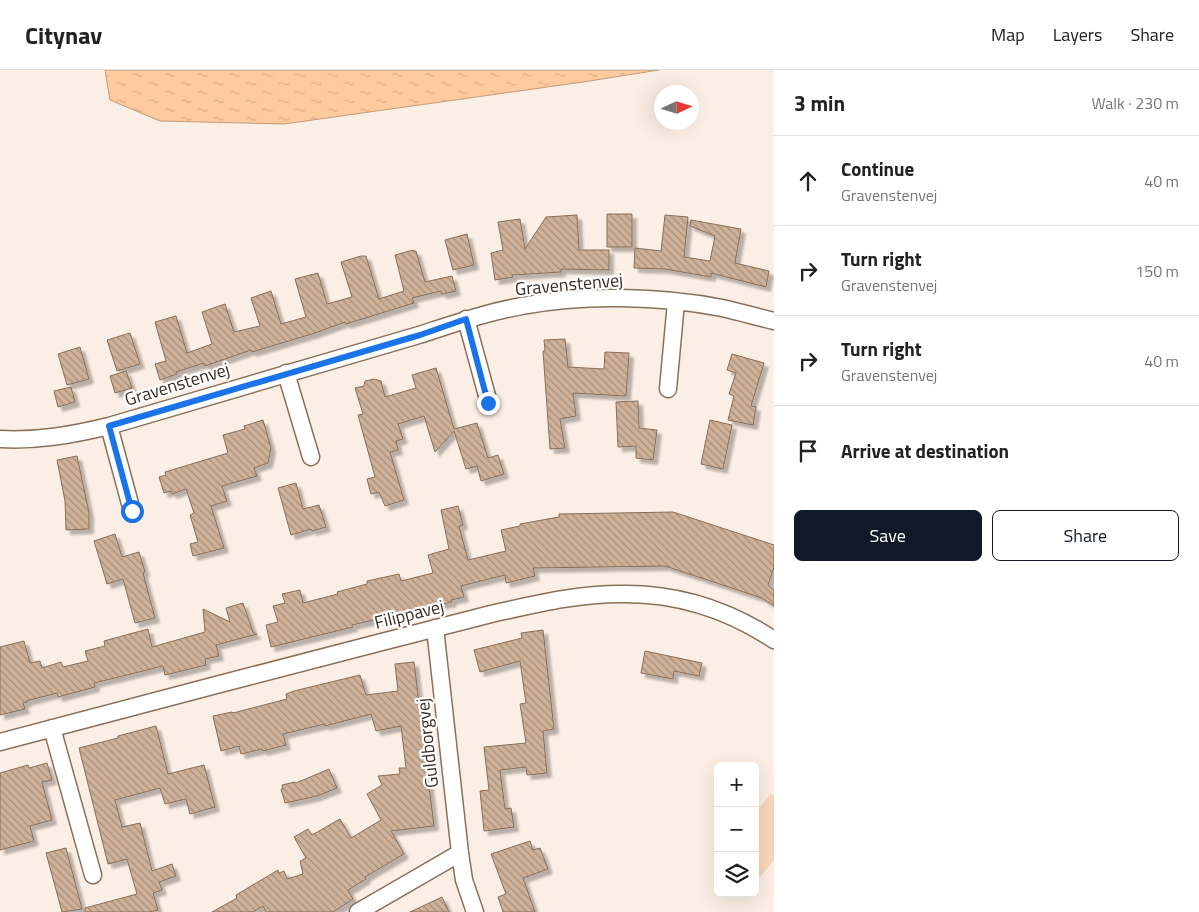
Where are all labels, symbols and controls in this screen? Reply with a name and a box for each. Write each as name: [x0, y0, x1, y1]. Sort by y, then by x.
text: Citynav: [25, 17, 102, 53]
text: Map: [991, 21, 1025, 48]
text: Layers: [1053, 21, 1102, 48]
text: Share: [1130, 21, 1174, 48]
north arrow: [654, 85, 699, 130]
text: 3 min: [794, 87, 845, 119]
text: Walk · 230 m: [1091, 91, 1179, 115]
text: Continue: [841, 154, 914, 183]
icon: ahead: [794, 167, 822, 195]
text: 40 m: [1144, 169, 1179, 193]
text: Gravenstenvej: [841, 183, 937, 207]
text: Turn right: [841, 244, 922, 273]
icon: right: [794, 257, 822, 285]
text: 150 m: [1135, 259, 1179, 283]
street label: Gravenstenvej: [514, 266, 624, 302]
text: Gravenstenvej: [841, 273, 937, 297]
text: Turn right: [841, 334, 922, 363]
icon: right: [794, 347, 822, 375]
text: 40 m: [1144, 349, 1179, 373]
street label: Gravenstenvej: [121, 355, 233, 413]
text: Gravenstenvej: [841, 363, 937, 387]
route end: [477, 392, 500, 415]
text: Arrive at destination: [841, 436, 1009, 465]
icon: arrive: [794, 437, 822, 465]
route start: [121, 500, 144, 523]
button: Save: [794, 510, 982, 561]
button: Share: [992, 510, 1179, 561]
street label: Filippavej: [371, 592, 447, 636]
street label: Guldborgvej: [409, 697, 445, 789]
map controls: [714, 762, 759, 897]
button: +: [714, 762, 759, 807]
button: −: [714, 807, 759, 852]
button: layers: [714, 852, 759, 897]

